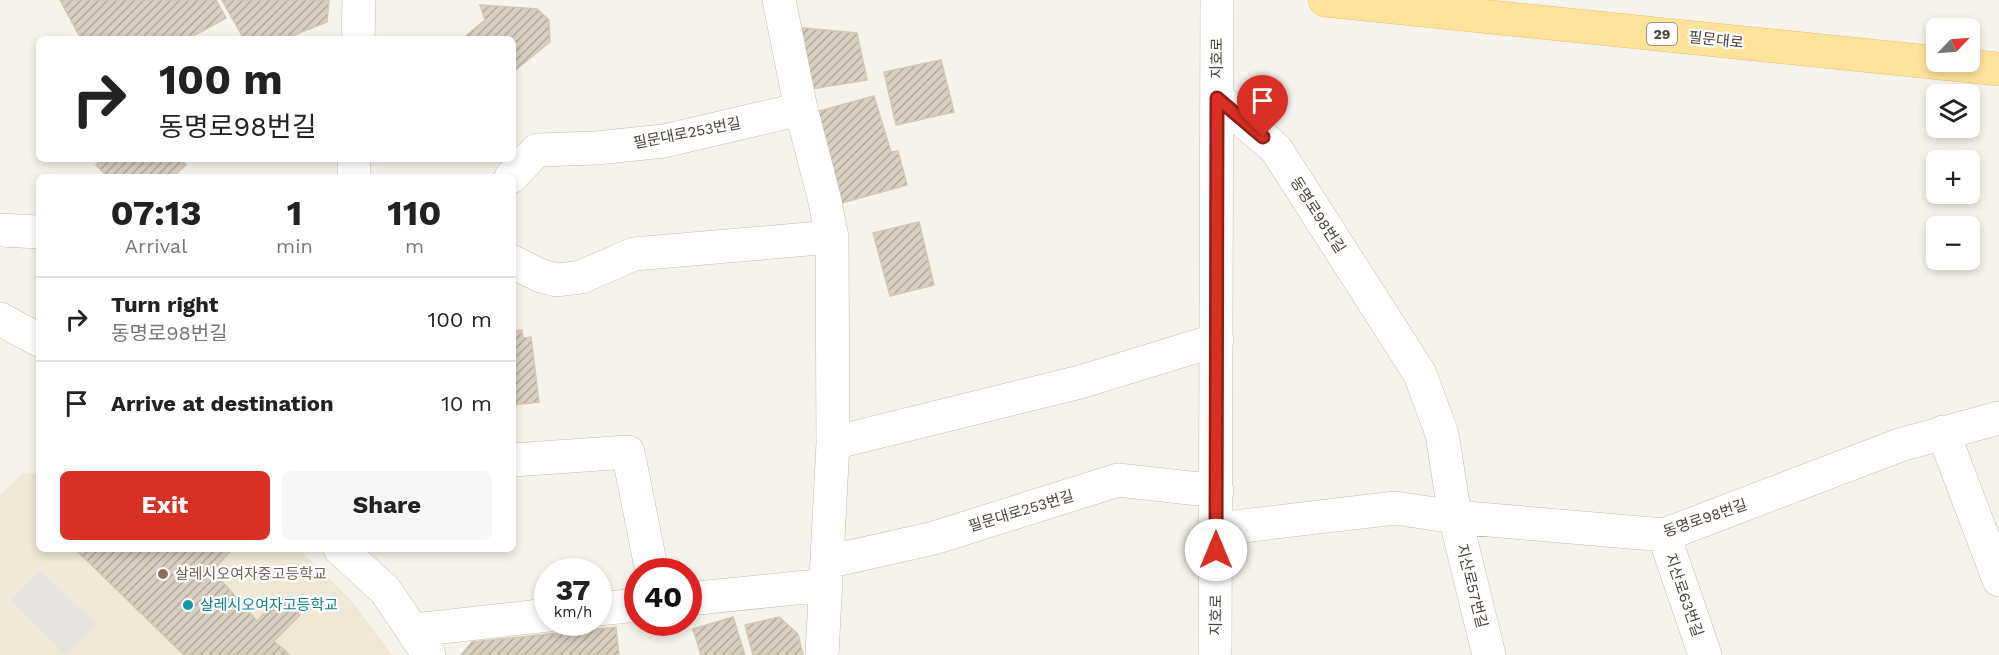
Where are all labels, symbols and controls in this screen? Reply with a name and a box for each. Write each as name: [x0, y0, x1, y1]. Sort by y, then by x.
north arrow: [1926, 18, 1980, 72]
map controls: [1926, 18, 1980, 270]
road number: 29: [1647, 23, 1677, 45]
street label: 필문대로: [1688, 28, 1744, 52]
street label: 지호로: [1208, 37, 1226, 79]
text: 100 m: [159, 55, 283, 104]
icon: right: [60, 60, 138, 138]
pin: [1237, 75, 1288, 137]
icon: arrive: [1246, 84, 1279, 117]
button: layers: [1926, 84, 1980, 138]
text: 동명로98번길: [159, 111, 317, 143]
street label: 필문대로253번길: [632, 114, 742, 152]
button: +: [1926, 150, 1980, 204]
street label: 동명로98번길: [1287, 173, 1349, 257]
text: 07:13: [110, 192, 202, 234]
text: 1: [287, 192, 302, 234]
text: 110: [387, 192, 442, 234]
button: −: [1926, 216, 1980, 270]
text: Arrival: [125, 234, 187, 258]
text: min: [276, 234, 313, 258]
text: m: [405, 234, 424, 258]
text: Turn right: [111, 292, 218, 317]
icon: right: [60, 303, 93, 336]
text: 100 m: [428, 307, 492, 332]
text: 동명로98번길: [111, 321, 228, 345]
icon: arrive: [60, 387, 93, 420]
text: Arrive at destination: [111, 391, 334, 416]
text: 10 m: [441, 391, 492, 416]
button: Exit: [60, 471, 270, 540]
button: Share: [282, 471, 492, 540]
street label: 필문대로253번길: [966, 486, 1076, 536]
street label: 동명로98번길: [1661, 495, 1749, 541]
position arrow: [1184, 518, 1248, 582]
street label: 지산로57번길: [1453, 542, 1491, 630]
street label: 지산로63번길: [1661, 551, 1707, 639]
speed limit sign: 40: [624, 558, 702, 636]
place label: 살레시오여자중고등학교: [175, 565, 327, 583]
marker: 살레시오여자중고등학교: [156, 567, 170, 581]
text: 37: [555, 572, 591, 607]
street label: 지호로: [1207, 594, 1225, 636]
place label: 살레시오여자고등학교: [200, 596, 338, 614]
marker: 살레시오여자고등학교: [181, 598, 195, 612]
text: km/h: [554, 603, 592, 621]

